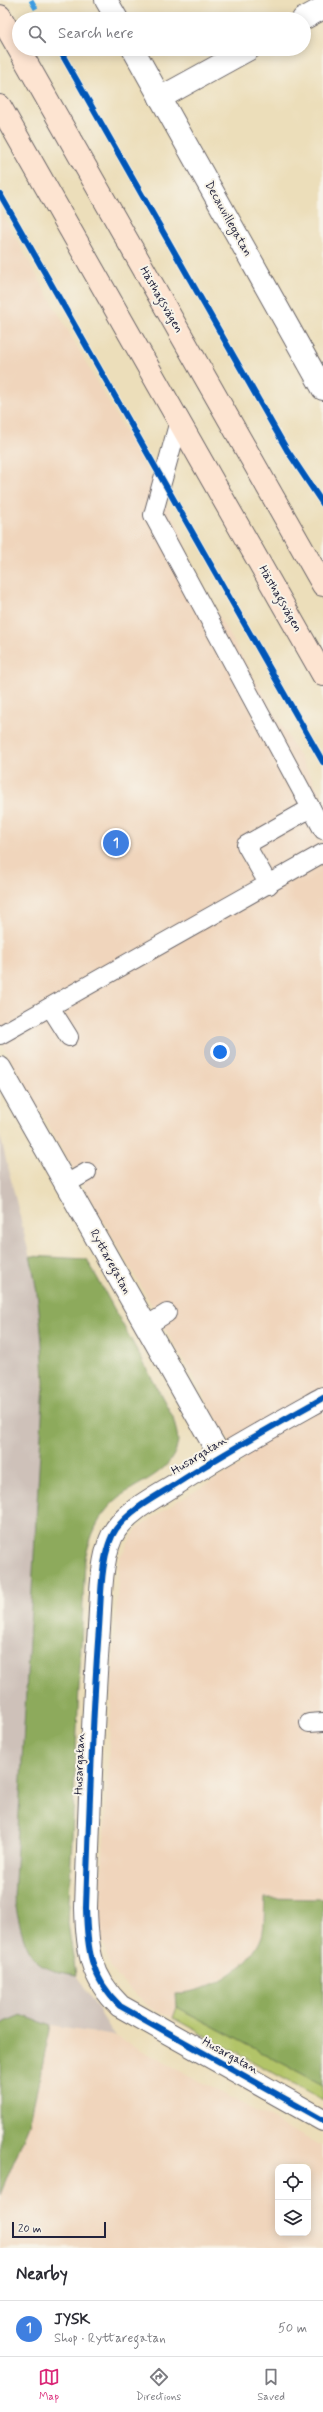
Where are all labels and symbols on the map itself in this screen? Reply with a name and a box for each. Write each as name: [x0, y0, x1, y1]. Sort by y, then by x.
street label: Decauvillegatan: [201, 178, 255, 260]
street label: Hästhagsvägen: [135, 264, 187, 337]
street label: Hästhagsvägen: [254, 563, 306, 636]
pin: 1: [103, 828, 129, 858]
your location: [210, 1042, 230, 1062]
street label: Ryttaregatan: [85, 1227, 134, 1298]
street label: Husargatan: [168, 1432, 230, 1479]
street label: Husargatan: [71, 1732, 89, 1795]
street label: Husargatan: [199, 2034, 262, 2078]
scale bar: [12, 2220, 106, 2239]

